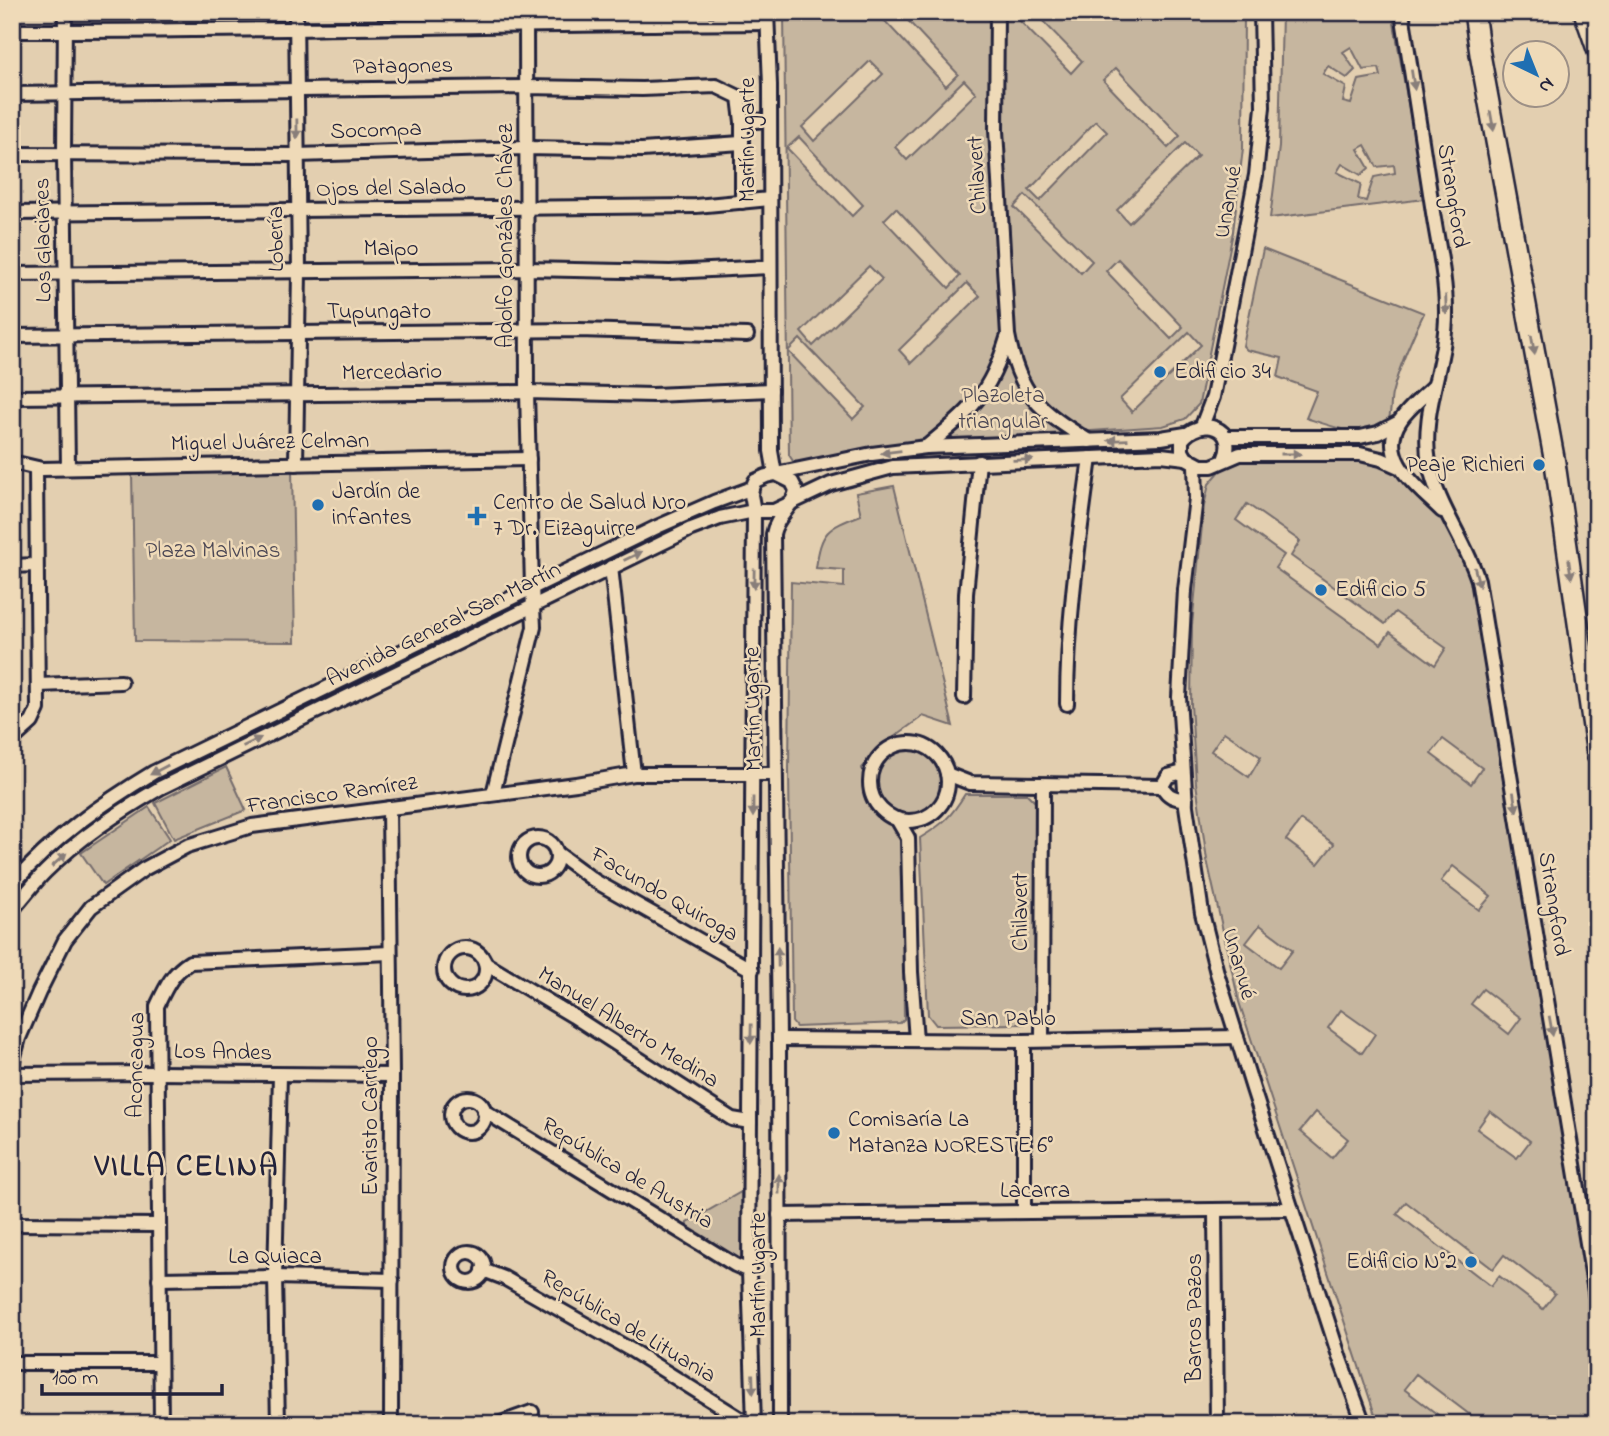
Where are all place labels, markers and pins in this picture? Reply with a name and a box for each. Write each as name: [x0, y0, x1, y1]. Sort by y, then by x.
place label: Edificio 34: [1174, 356, 1271, 389]
marker: Edificio 34: [1152, 364, 1168, 380]
place label: Peaje Richieri: [1406, 449, 1525, 482]
marker: Peaje Richieri: [1531, 457, 1547, 473]
place label: Jardín de infantes: [332, 476, 421, 535]
place label: Centro de Salud Nro 7 Dr. Eizaguirre: [493, 487, 686, 547]
marker: Jardín de infantes: [310, 497, 326, 513]
marker: Centro de Salud Nro 7 Dr. Eizaguirre: [467, 506, 487, 526]
place label: Edificio 5: [1335, 574, 1426, 607]
marker: Edificio 5: [1313, 582, 1329, 598]
place label: Comisaría La Matanza NORESTE 6°: [848, 1104, 1054, 1163]
marker: Comisaría La Matanza NORESTE 6°: [826, 1125, 842, 1141]
place label: Edificio N°2: [1346, 1246, 1457, 1279]
marker: Edificio N°2: [1463, 1254, 1479, 1270]

